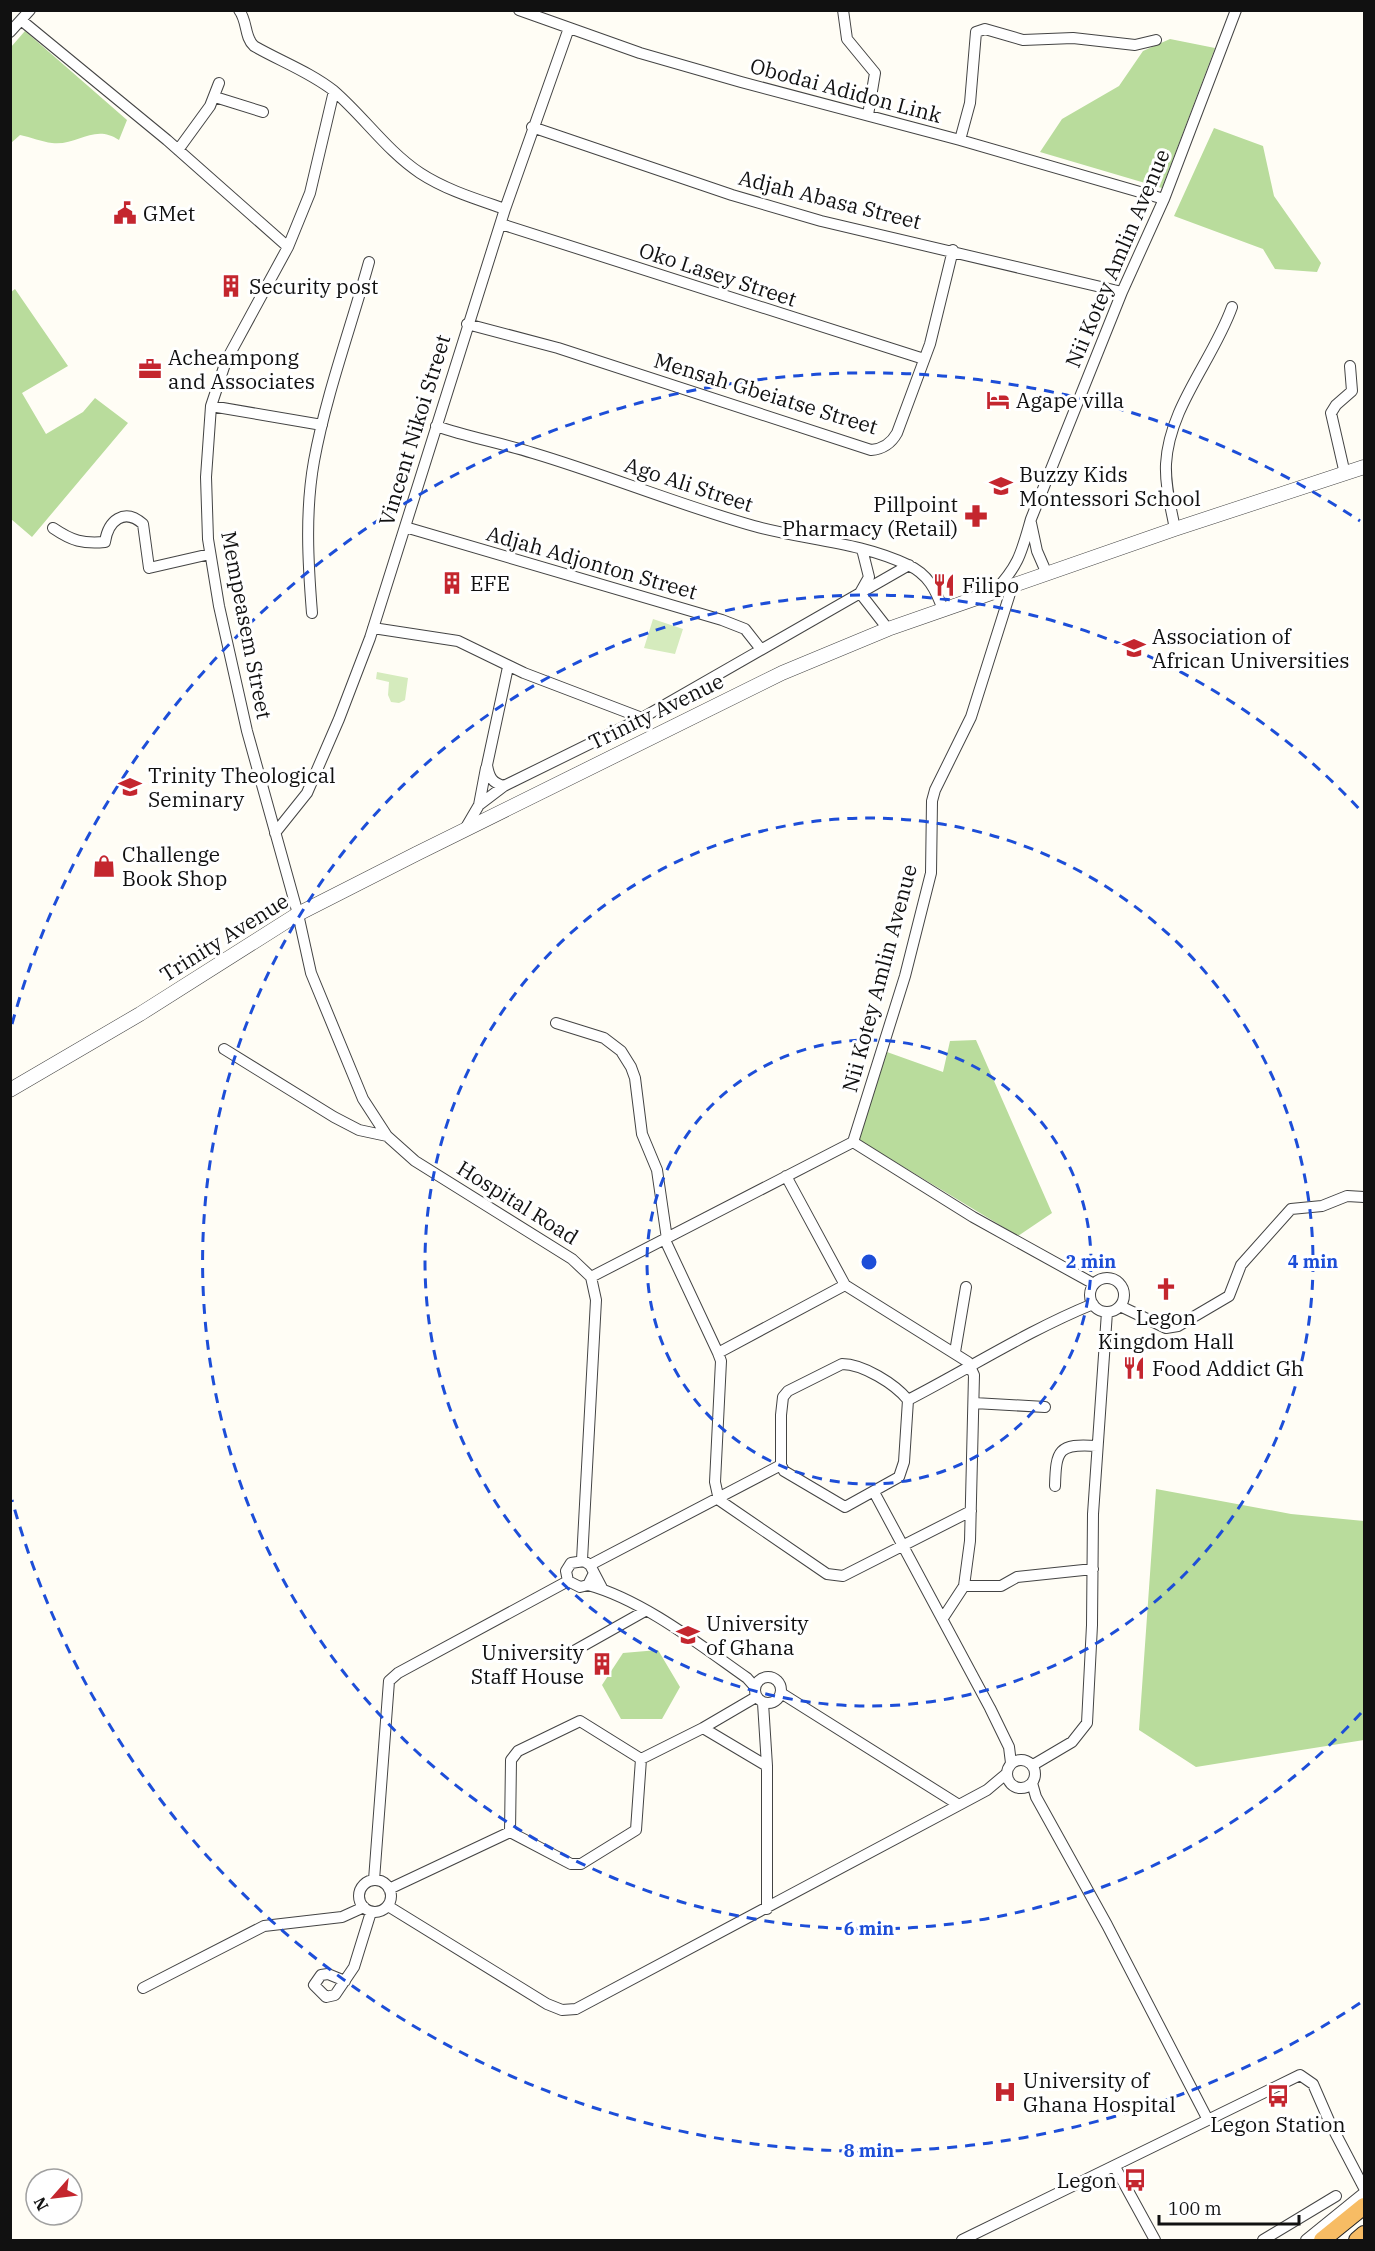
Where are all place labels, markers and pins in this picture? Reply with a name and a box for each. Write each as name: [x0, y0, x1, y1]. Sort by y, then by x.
place label: GMet: [143, 199, 195, 227]
public building icon: GMet: [112, 200, 138, 226]
place label: Security post: [249, 272, 378, 300]
building icon: Security post: [218, 273, 244, 299]
place label: Acheampong and Associates: [168, 343, 315, 395]
office icon: Acheampong and Associates: [137, 356, 163, 382]
place label: Agape villa: [1016, 386, 1124, 414]
hotel icon: Agape villa: [985, 387, 1011, 413]
place label: Buzzy Kids Montessori School: [1019, 460, 1201, 512]
school or university icon: Buzzy Kids Montessori School: [988, 473, 1014, 499]
place label: Pillpoint Pharmacy (Retail): [782, 490, 958, 542]
pharmacy icon: Pillpoint Pharmacy (Retail): [963, 503, 989, 529]
place label: EFE: [470, 569, 510, 597]
building icon: EFE: [439, 570, 465, 596]
place label: Filipo: [962, 571, 1019, 599]
restaurant icon: Filipo: [931, 572, 957, 598]
place label: Association of African Universities: [1152, 622, 1349, 674]
school or university icon: Association of African Universities: [1121, 635, 1147, 661]
place label: Trinity Theological Seminary: [148, 761, 335, 813]
school or university icon: Trinity Theological Seminary: [117, 774, 143, 800]
place label: Challenge Book Shop: [122, 840, 227, 892]
shop icon: Challenge Book Shop: [91, 853, 117, 879]
centre of rings: [859, 1252, 879, 1272]
church icon: Legon Kingdom Hall: [1153, 1276, 1179, 1302]
place label: Legon Kingdom Hall: [1098, 1303, 1234, 1355]
place label: Food Addict Gh: [1152, 1354, 1304, 1382]
restaurant icon: Food Addict Gh: [1121, 1355, 1147, 1381]
place label: University of Ghana: [706, 1609, 809, 1661]
school or university icon: University of Ghana: [675, 1622, 701, 1648]
place label: University Staff House: [471, 1638, 585, 1690]
building icon: University Staff House: [589, 1651, 615, 1677]
place label: University of Ghana Hospital: [1023, 2066, 1176, 2118]
hospital icon: University of Ghana Hospital: [992, 2079, 1018, 2105]
bus stop icon: Legon Station: [1265, 2083, 1291, 2109]
place label: Legon Station: [1210, 2110, 1346, 2138]
place label: Legon: [1057, 2166, 1117, 2194]
bus stop icon: Legon: [1122, 2167, 1148, 2193]

